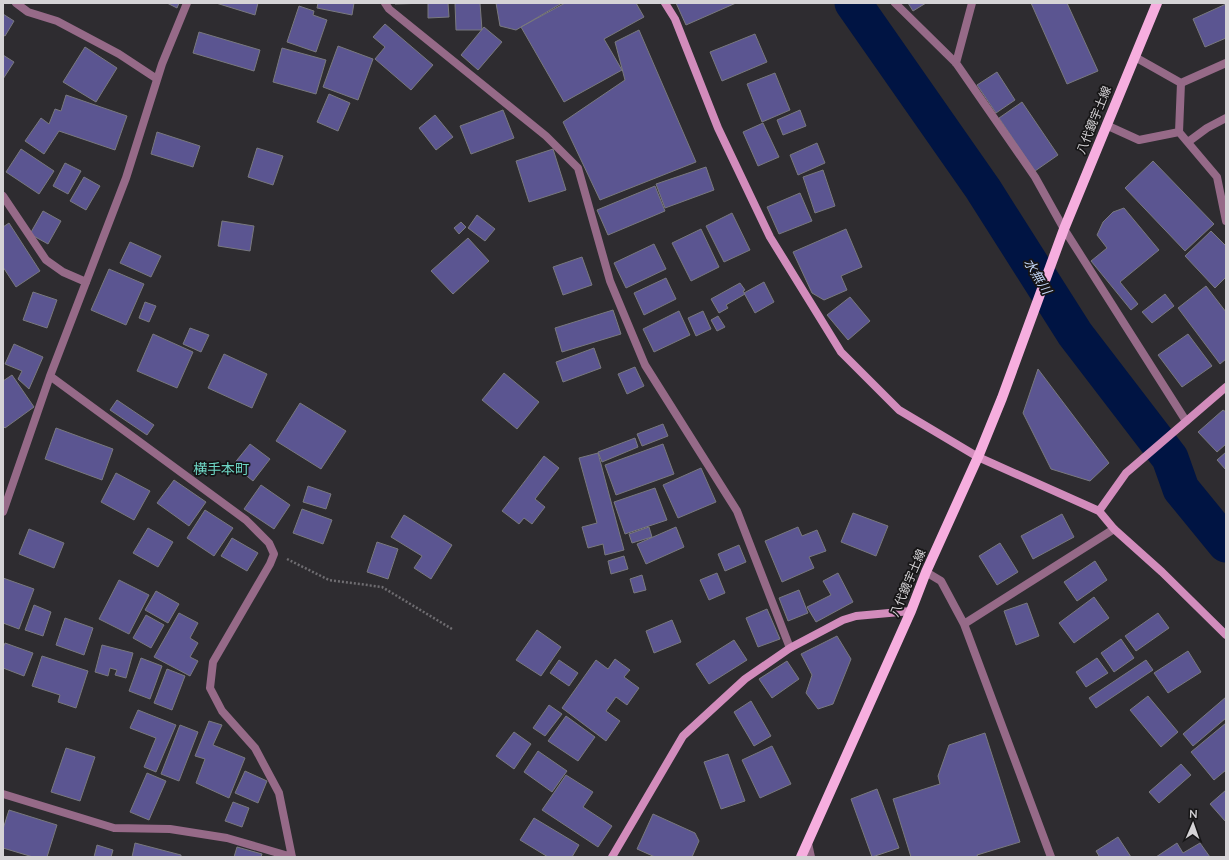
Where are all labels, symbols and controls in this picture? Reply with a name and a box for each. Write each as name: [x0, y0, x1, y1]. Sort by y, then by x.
street label: 八代鏡宇土線: [1073, 84, 1114, 156]
water label: 水無川: [1021, 255, 1056, 298]
district label: 横手本町: [193, 460, 249, 477]
street label: 八代鏡宇土線: [887, 547, 929, 619]
north arrow: [1173, 804, 1213, 844]
text: N: [1189, 807, 1198, 820]

